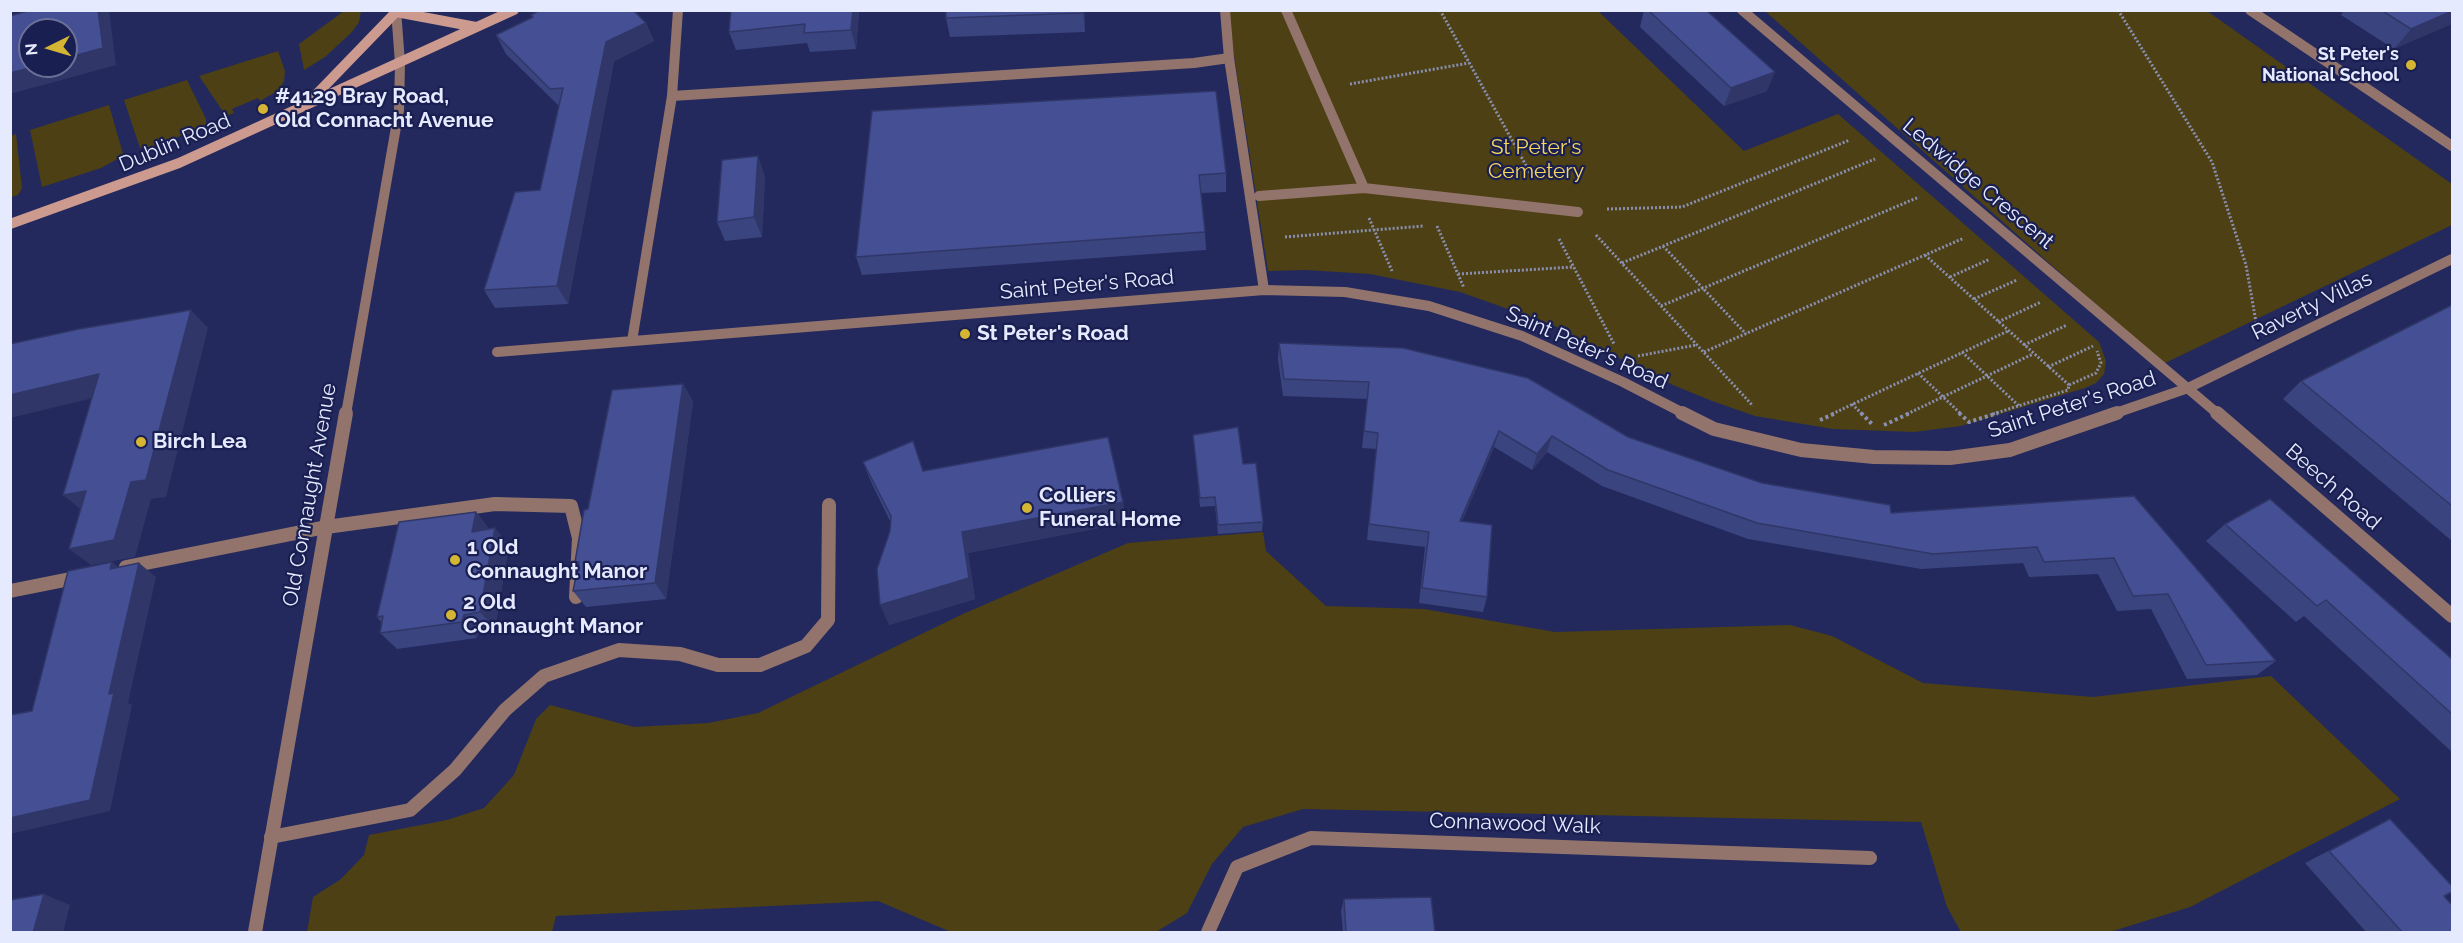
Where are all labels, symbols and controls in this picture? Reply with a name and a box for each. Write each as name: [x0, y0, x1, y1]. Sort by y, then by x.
north arrow: [18, 18, 78, 78]
text: N: [22, 43, 42, 56]
place label: St Peter's National School: [2262, 44, 2399, 86]
marker: St Peter's National School: [2404, 58, 2418, 72]
place label: #4129 Bray Road, Old Connacht Avenue: [275, 84, 494, 134]
marker: #4129 Bray Road, Old Connacht Avenue: [256, 102, 270, 116]
street label: Dublin Road: [115, 108, 235, 178]
street label: Ledwidge Crescent: [1897, 113, 2059, 255]
park label: St Peter's Cemetery: [1488, 135, 1584, 185]
street label: Saint Peter's Road: [999, 265, 1175, 305]
street label: Raverty Villas: [2248, 266, 2376, 346]
street label: Saint Peter's Road: [1502, 301, 1672, 395]
place label: St Peter's Road: [977, 321, 1129, 347]
marker: St Peter's Road: [958, 327, 972, 341]
street label: Saint Peter's Road: [1985, 366, 2159, 444]
street label: Old Connaught Avenue: [278, 381, 342, 609]
place label: Birch Lea: [153, 429, 247, 455]
marker: Birch Lea: [134, 435, 148, 449]
street label: Beech Road: [2280, 439, 2386, 535]
place label: Colliers Funeral Home: [1039, 483, 1181, 533]
marker: Colliers Funeral Home: [1020, 501, 1034, 515]
place label: 1 Old Connaught Manor: [467, 535, 647, 585]
marker: 1 Old Connaught Manor: [448, 553, 462, 567]
place label: 2 Old Connaught Manor: [463, 590, 643, 640]
marker: 2 Old Connaught Manor: [444, 608, 458, 622]
street label: Connawood Walk: [1429, 808, 1601, 840]

